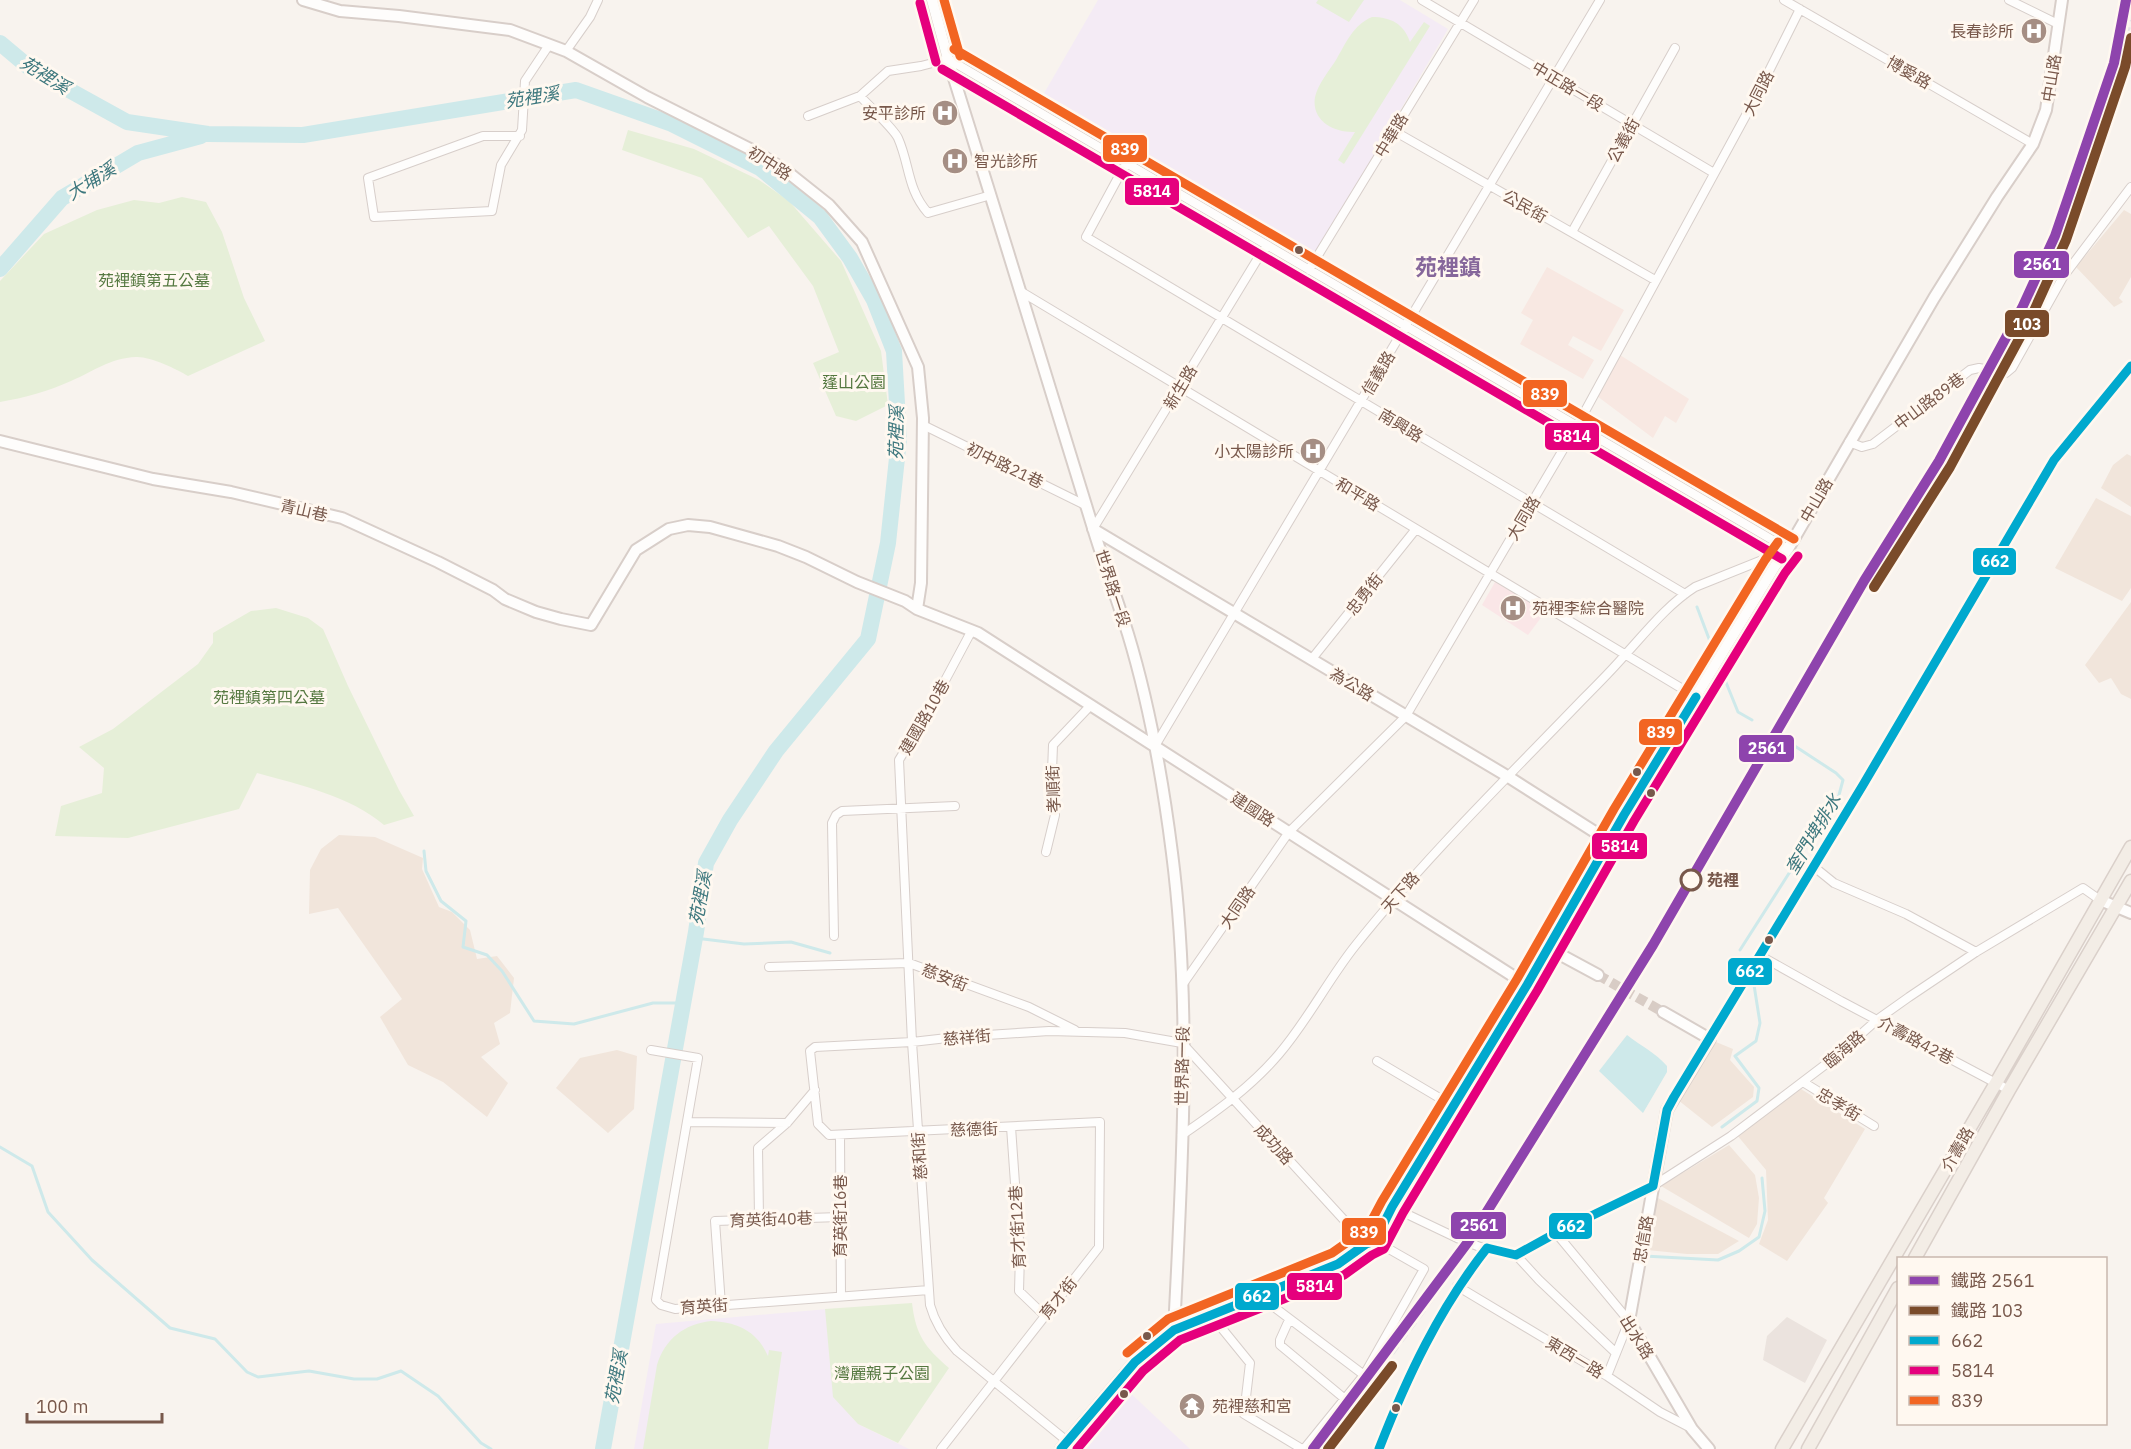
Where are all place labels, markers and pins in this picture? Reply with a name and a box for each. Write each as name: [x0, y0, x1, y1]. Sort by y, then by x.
hospital icon: 長春診所: [2019, 16, 2049, 46]
place label: 長春診所: [1950, 21, 2014, 41]
hospital icon: 安平診所: [930, 98, 960, 128]
place label: 安平診所: [862, 103, 926, 123]
hospital icon: 智光診所: [940, 146, 970, 176]
place label: 智光診所: [974, 151, 1038, 171]
unlabelled marker: [1293, 244, 1305, 256]
hospital icon: 小太陽診所: [1298, 436, 1328, 466]
place label: 小太陽診所: [1214, 441, 1294, 461]
hospital icon: 苑裡李綜合醫院: [1498, 593, 1528, 623]
place label: 苑裡李綜合醫院: [1532, 598, 1644, 618]
unlabelled marker: [1631, 766, 1643, 778]
unlabelled marker: [1645, 787, 1657, 799]
marker: 苑裡: [1680, 869, 1702, 891]
place label: 苑裡: [1707, 870, 1739, 890]
unlabelled marker: [1763, 934, 1775, 946]
unlabelled marker: [1141, 1330, 1153, 1342]
unlabelled marker: [1118, 1388, 1130, 1400]
temple icon: 苑裡慈和宮: [1177, 1391, 1207, 1421]
place label: 苑裡慈和宮: [1212, 1396, 1292, 1416]
unlabelled marker: [1390, 1402, 1402, 1414]

